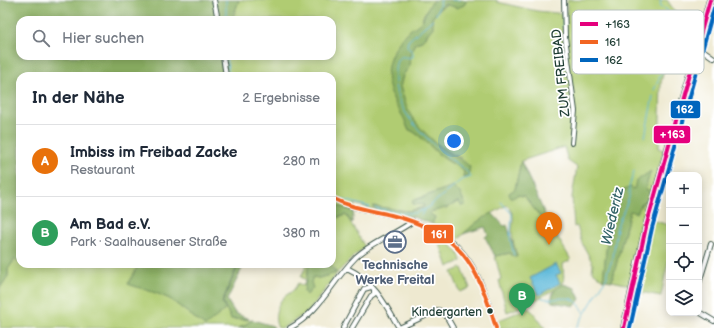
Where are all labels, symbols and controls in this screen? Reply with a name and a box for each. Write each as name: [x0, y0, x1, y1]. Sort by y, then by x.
legend: [572, 10, 704, 74]
search box: [16, 16, 336, 60]
text: +163: [605, 18, 630, 31]
icon: search: [30, 27, 52, 49]
street label: ZUM FREIBAD: [548, 28, 574, 119]
text: Hier suchen: [62, 29, 144, 48]
text: 161: [605, 36, 620, 49]
text: 162: [605, 54, 623, 67]
text: In der Nähe: [32, 88, 125, 108]
text: 2 Ergebnisse: [242, 90, 320, 106]
line badge: 162: [670, 100, 701, 119]
text: 162: [676, 103, 694, 116]
line badge: +163: [653, 125, 691, 144]
text: +163: [659, 128, 686, 141]
your location: [444, 131, 464, 151]
text: Imbiss im Freibad Zacke: [70, 143, 238, 162]
text: A: [41, 153, 49, 169]
text: 280 m: [283, 153, 320, 169]
text: Restaurant: [70, 162, 135, 178]
map controls: [666, 172, 702, 316]
button: +: [666, 172, 702, 208]
water label: Wiederitz: [598, 185, 627, 247]
button: −: [666, 208, 702, 244]
pin: A: [536, 212, 562, 245]
text: Am Bad e.V.: [70, 215, 151, 234]
line badge: 161: [423, 224, 454, 244]
text: B: [40, 225, 50, 241]
text: 380 m: [283, 225, 320, 241]
text: 161: [431, 228, 447, 241]
office icon: Technische Werke Freital: [382, 229, 408, 255]
text: Park · Saalhausener Straße: [70, 234, 227, 250]
button: locate: [666, 244, 702, 280]
place label: Technische Werke Freital: [355, 257, 435, 288]
button: layers: [666, 280, 702, 316]
pin: B: [509, 283, 535, 316]
place label: Kindergarten: [411, 305, 482, 320]
marker: Kindergarten: [485, 306, 495, 316]

